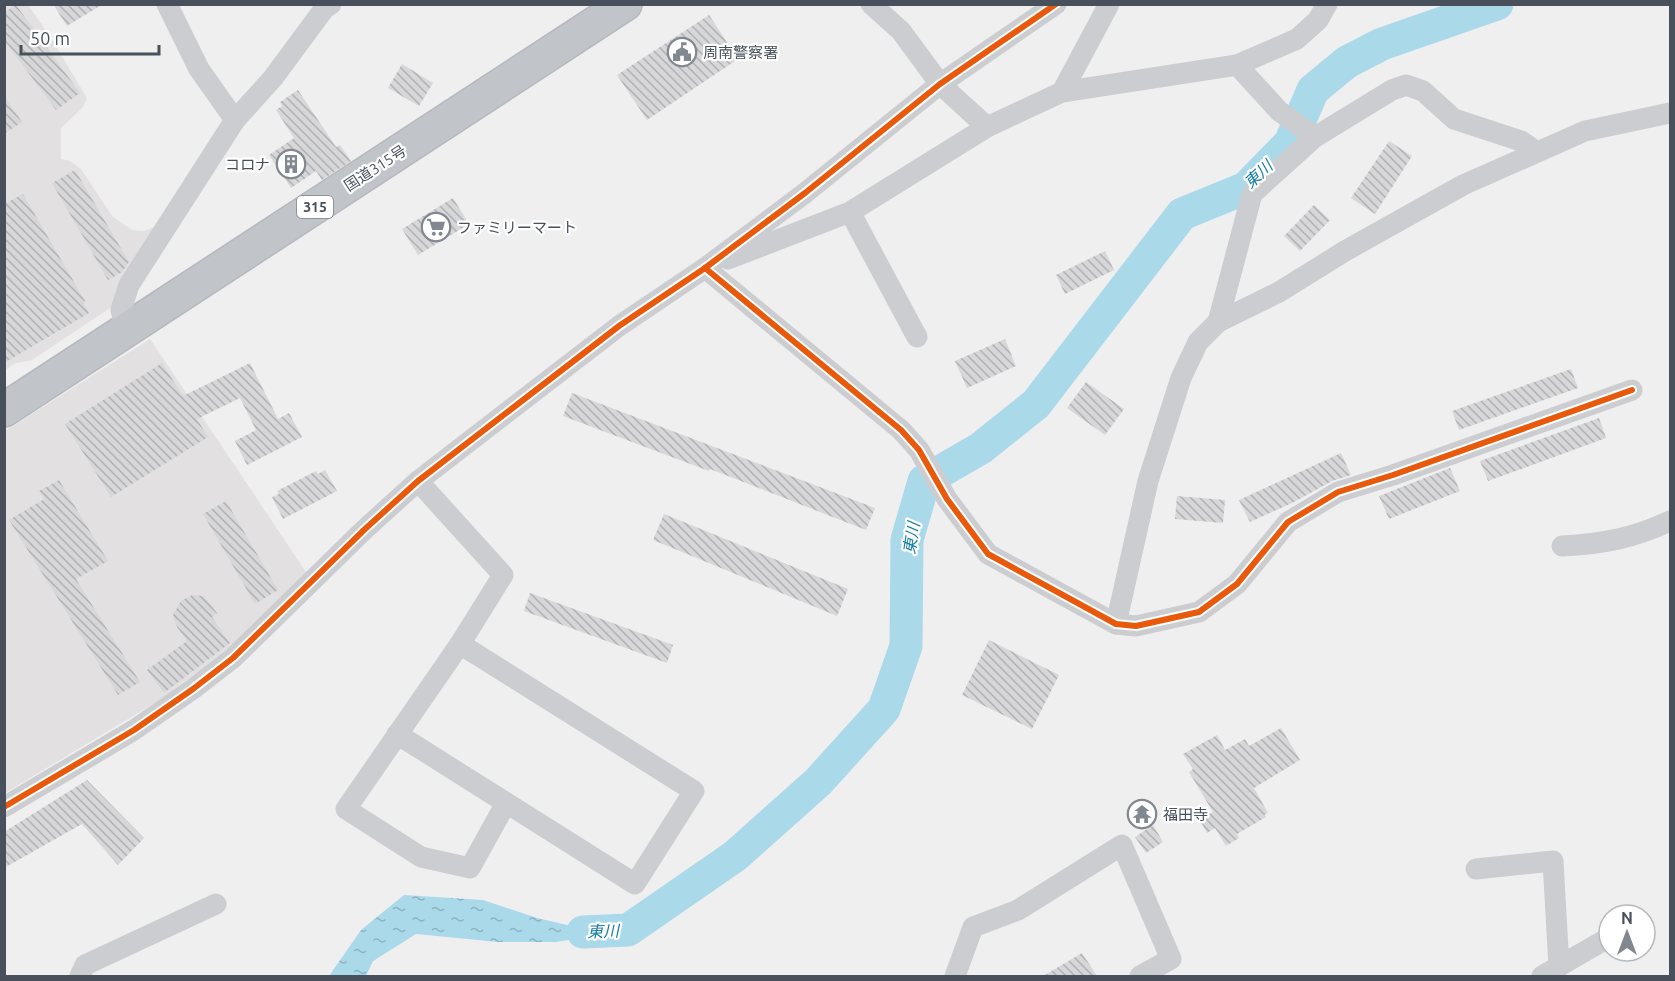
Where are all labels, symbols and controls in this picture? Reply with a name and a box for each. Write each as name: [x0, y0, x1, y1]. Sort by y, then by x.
scale bar: [21, 18, 159, 56]
text: 50 m: [30, 28, 70, 48]
public building icon: 周南警察署: [666, 36, 698, 68]
place label: 周南警察署: [703, 44, 778, 61]
street label: 国道315号: [341, 142, 409, 194]
building icon: コロナ: [275, 148, 307, 180]
water label: 東川: [1240, 155, 1277, 191]
place label: コロナ: [225, 156, 270, 173]
road number: 315: [297, 196, 333, 218]
supermarket icon: ファミリーマート: [420, 211, 452, 243]
place label: ファミリーマート: [457, 219, 577, 236]
water label: 東川: [900, 519, 923, 555]
temple icon: 福田寺: [1126, 798, 1158, 830]
place label: 福田寺: [1163, 806, 1208, 823]
north arrow: [1597, 903, 1657, 963]
text: N: [1621, 909, 1633, 927]
water label: 東川: [587, 921, 621, 941]

